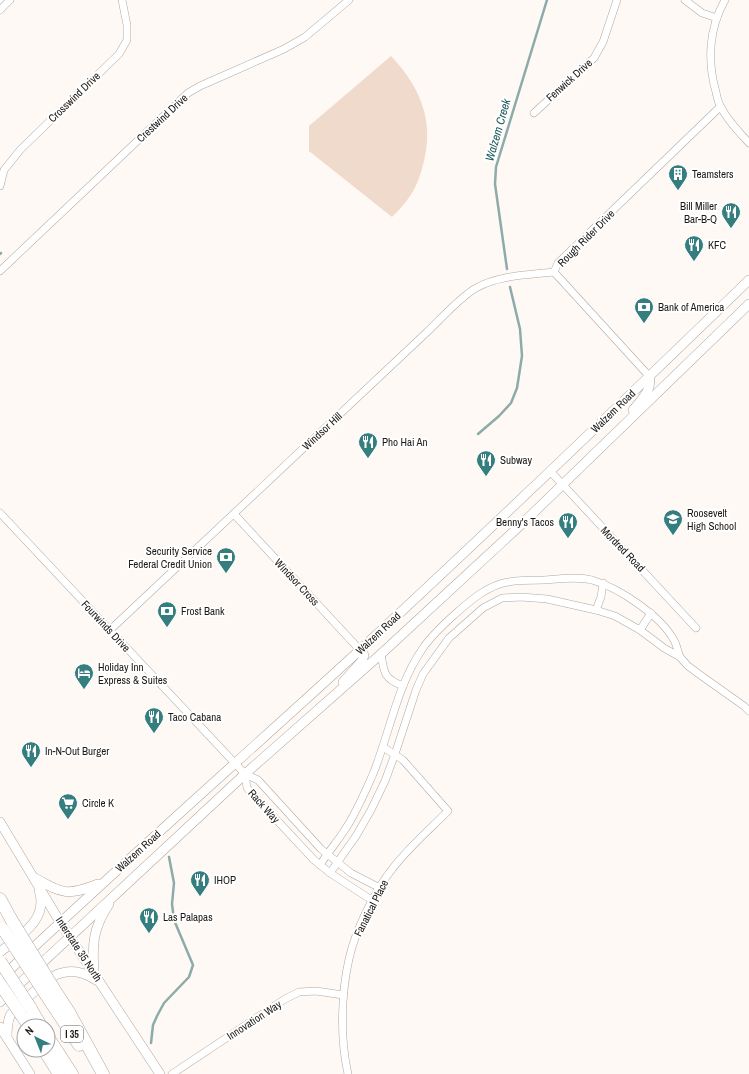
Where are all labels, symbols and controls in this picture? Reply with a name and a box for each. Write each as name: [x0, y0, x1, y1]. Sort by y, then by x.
street label: Fenwick Drive: [543, 56, 595, 104]
street label: Crosswind Drive: [45, 69, 103, 125]
street label: Crestwind Drive: [134, 91, 190, 145]
water label: Walzem Creek: [481, 96, 515, 163]
building icon: Teamsters: [667, 163, 689, 191]
place label: Teamsters: [692, 167, 734, 181]
place label: Bill Miller Bar-B-Q: [680, 199, 717, 226]
restaurant icon: Bill Miller Bar-B-Q: [720, 201, 742, 229]
street label: Rough Rider Drive: [554, 206, 618, 270]
restaurant icon: KFC: [683, 234, 705, 262]
place label: KFC: [708, 238, 727, 252]
bank icon: Bank of America: [633, 296, 655, 324]
place label: Bank of America: [658, 300, 724, 314]
street label: Walzem Road: [588, 386, 638, 436]
street label: Windsor Hill: [299, 409, 345, 453]
restaurant icon: Pho Hai An: [357, 431, 379, 459]
place label: Pho Hai An: [382, 435, 428, 449]
restaurant icon: Subway: [475, 449, 497, 477]
place label: Subway: [500, 453, 533, 467]
place label: Roosevelt High School: [687, 506, 736, 533]
school or university icon: Roosevelt High School: [662, 508, 684, 536]
restaurant icon: Benny's Tacos: [557, 511, 579, 539]
place label: Benny's Tacos: [496, 515, 554, 529]
street label: Mordred Road: [598, 523, 648, 575]
place label: Security Service Federal Credit Union: [128, 544, 212, 571]
bank icon: Security Service Federal Credit Union: [215, 546, 237, 574]
street label: Windsor Cross: [272, 555, 323, 609]
street label: Fourwinds Drive: [78, 597, 134, 655]
bank icon: Frost Bank: [156, 600, 178, 628]
place label: Frost Bank: [181, 604, 225, 618]
street label: Walzem Road: [353, 609, 403, 657]
place label: Holiday Inn Express & Suites: [98, 660, 168, 687]
hotel icon: Holiday Inn Express & Suites: [73, 662, 95, 690]
restaurant icon: Taco Cabana: [143, 706, 165, 734]
place label: Taco Cabana: [168, 710, 221, 724]
restaurant icon: In-N-Out Burger: [20, 740, 42, 768]
place label: In-N-Out Burger: [45, 744, 109, 758]
street label: Rack Way: [245, 786, 283, 826]
supermarket icon: Circle K: [57, 792, 79, 820]
place label: Circle K: [82, 796, 114, 810]
street label: Walzem Road: [112, 827, 164, 875]
restaurant icon: IHOP: [189, 869, 211, 897]
place label: IHOP: [214, 873, 236, 887]
street label: Fanatical Place: [351, 877, 391, 939]
restaurant icon: Las Palapas: [138, 906, 160, 934]
place label: Las Palapas: [163, 910, 213, 924]
street label: Interstate 35 North: [53, 914, 105, 984]
street label: Innovation Way: [224, 997, 284, 1043]
north arrow: [16, 1018, 56, 1058]
text: N: [22, 1023, 36, 1038]
road number: I 35: [61, 1026, 83, 1042]

